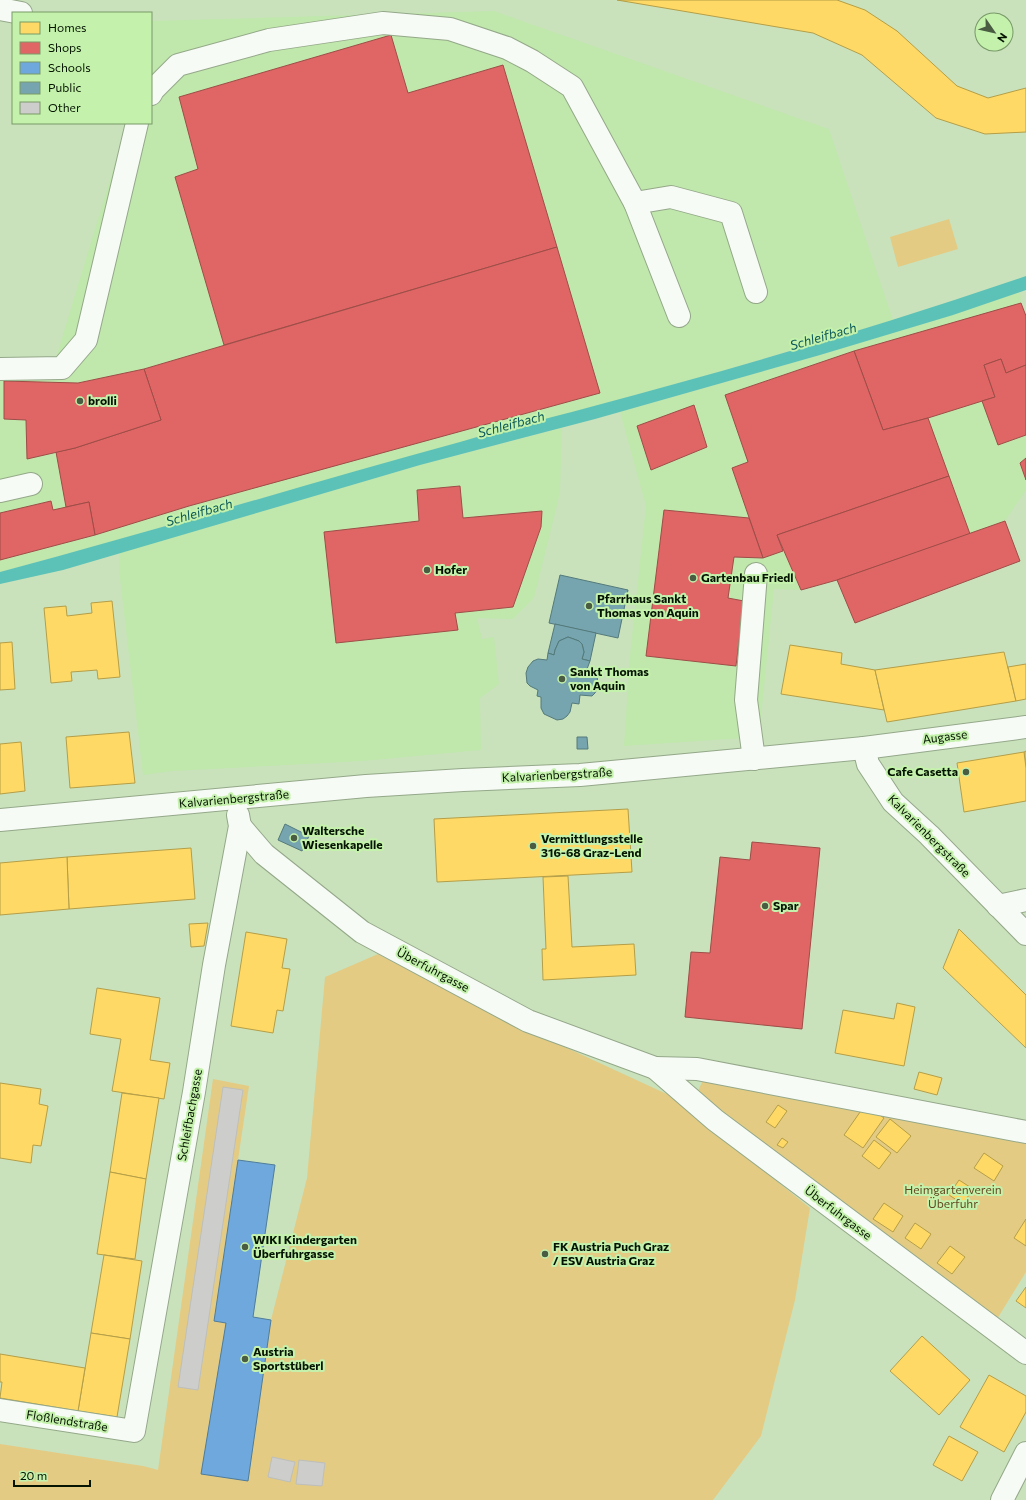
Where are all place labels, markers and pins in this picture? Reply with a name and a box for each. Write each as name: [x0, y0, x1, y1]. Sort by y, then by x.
place label: brolli: [88, 393, 117, 407]
marker: brolli: [75, 396, 85, 406]
place label: Hofer: [435, 562, 467, 576]
marker: Hofer: [422, 565, 432, 575]
place label: Gartenbau Friedl: [701, 570, 794, 584]
marker: Gartenbau Friedl: [688, 573, 698, 583]
place label: Pfarrhaus Sankt Thomas von Aquin: [597, 591, 699, 619]
marker: Pfarrhaus Sankt Thomas von Aquin: [584, 601, 594, 611]
place label: Sankt Thomas von Aquin: [570, 664, 649, 692]
marker: Sankt Thomas von Aquin: [557, 674, 567, 684]
place label: Cafe Casetta: [887, 764, 958, 778]
marker: Cafe Casetta: [961, 767, 971, 777]
place label: Waltersche Wiesenkapelle: [302, 823, 383, 851]
place label: Vermittlungsstelle 316-68 Graz-Lend: [541, 831, 643, 859]
marker: Waltersche Wiesenkapelle: [289, 833, 299, 843]
marker: Vermittlungsstelle 316-68 Graz-Lend: [528, 841, 538, 851]
place label: Spar: [773, 898, 799, 912]
marker: Spar: [760, 901, 770, 911]
place label: WIKI Kindergarten Überfuhrgasse: [253, 1232, 357, 1260]
place label: FK Austria Puch Graz / ESV Austria Graz: [553, 1239, 669, 1267]
marker: WIKI Kindergarten Überfuhrgasse: [240, 1242, 250, 1252]
marker: FK Austria Puch Graz / ESV Austria Graz: [540, 1249, 550, 1259]
place label: Austria Sportstüberl: [253, 1344, 324, 1372]
marker: Austria Sportstüberl: [240, 1354, 250, 1364]

